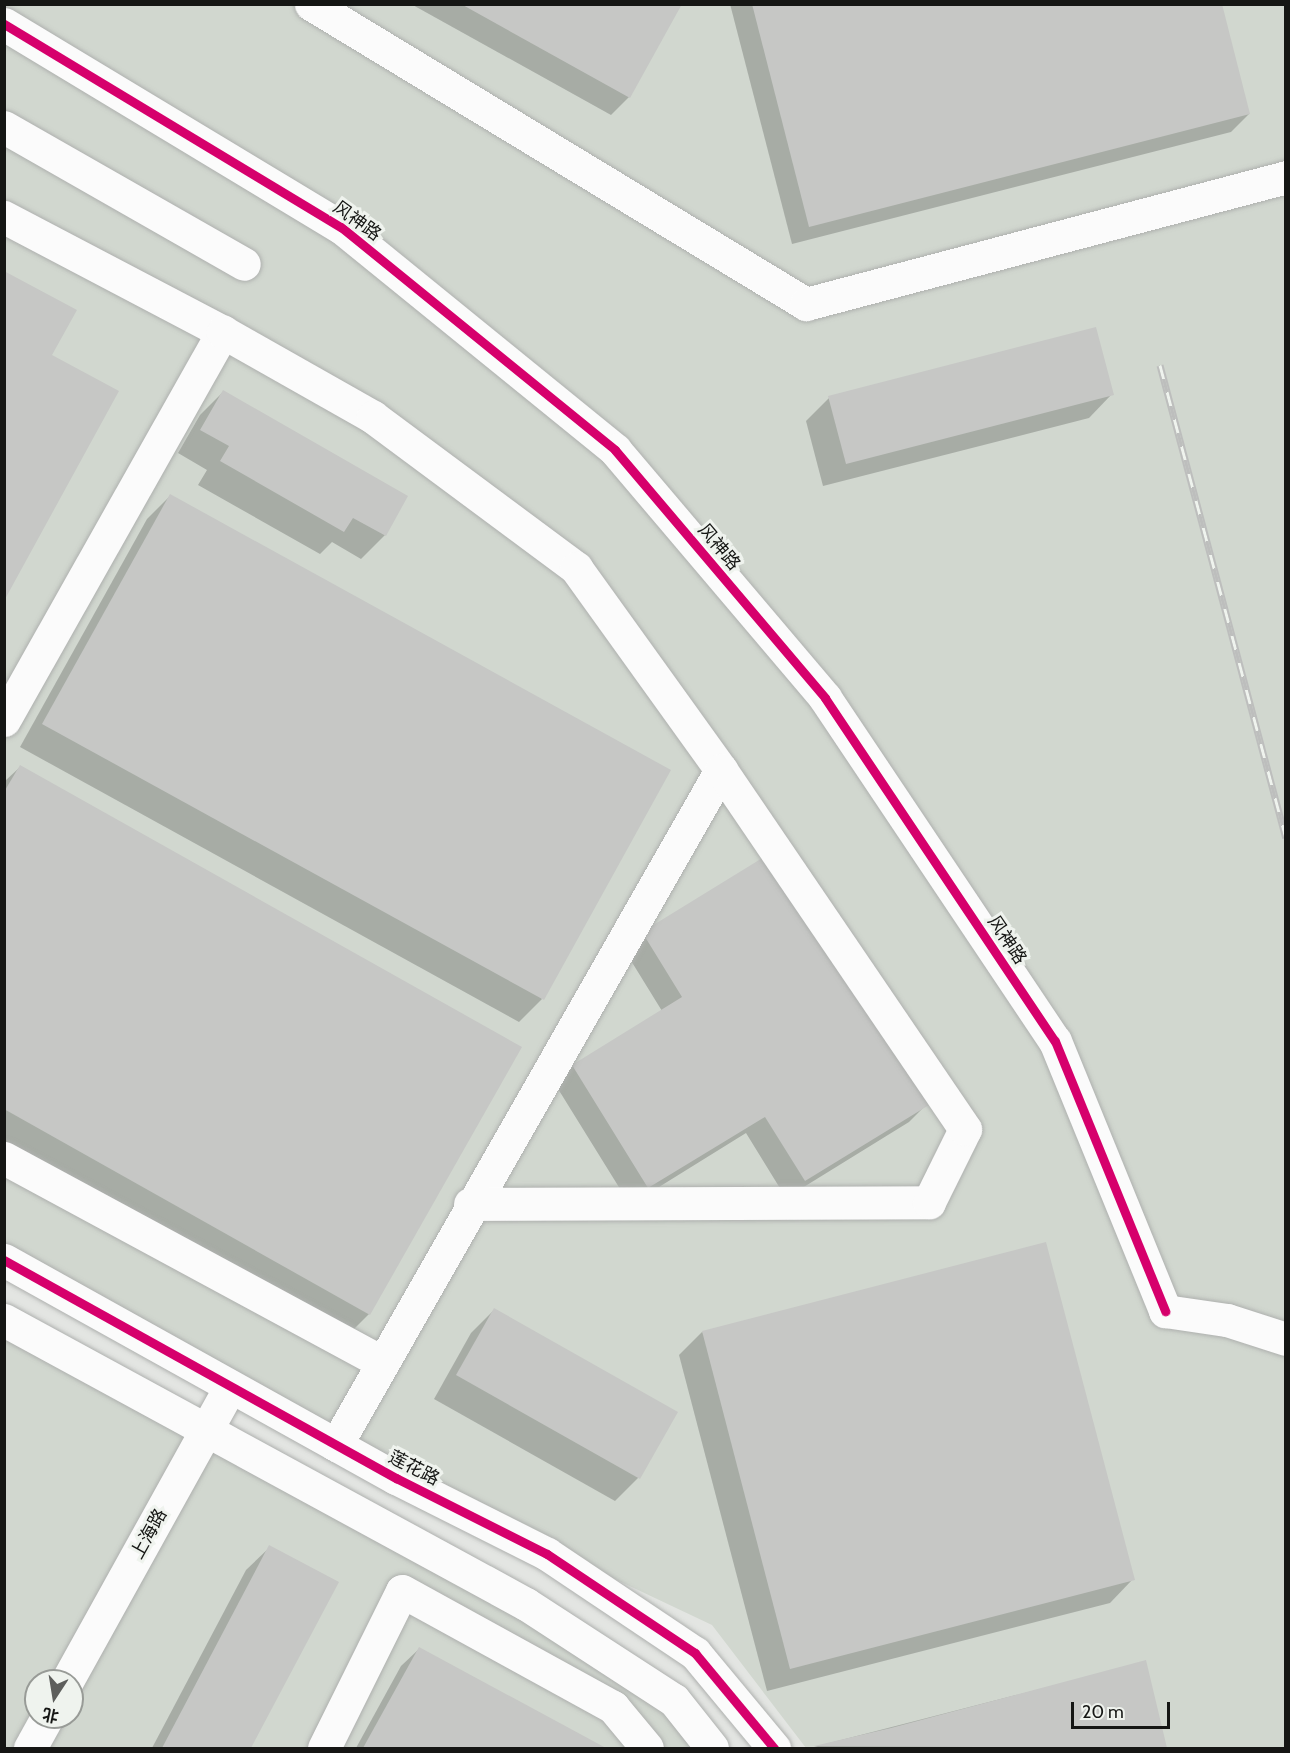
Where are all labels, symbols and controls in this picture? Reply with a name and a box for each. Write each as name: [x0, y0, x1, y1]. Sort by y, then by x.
street label: 风神路: [329, 196, 385, 246]
street label: 风神路: [693, 519, 745, 575]
street label: 风神路: [983, 912, 1031, 968]
street label: 莲花路: [385, 1446, 443, 1490]
street label: 上海路: [126, 1505, 172, 1563]
north arrow: [24, 1669, 84, 1729]
scale bar: [1074, 1690, 1173, 1728]
text: 20 m: [1082, 1701, 1124, 1723]
text: 北: [41, 1704, 60, 1726]

